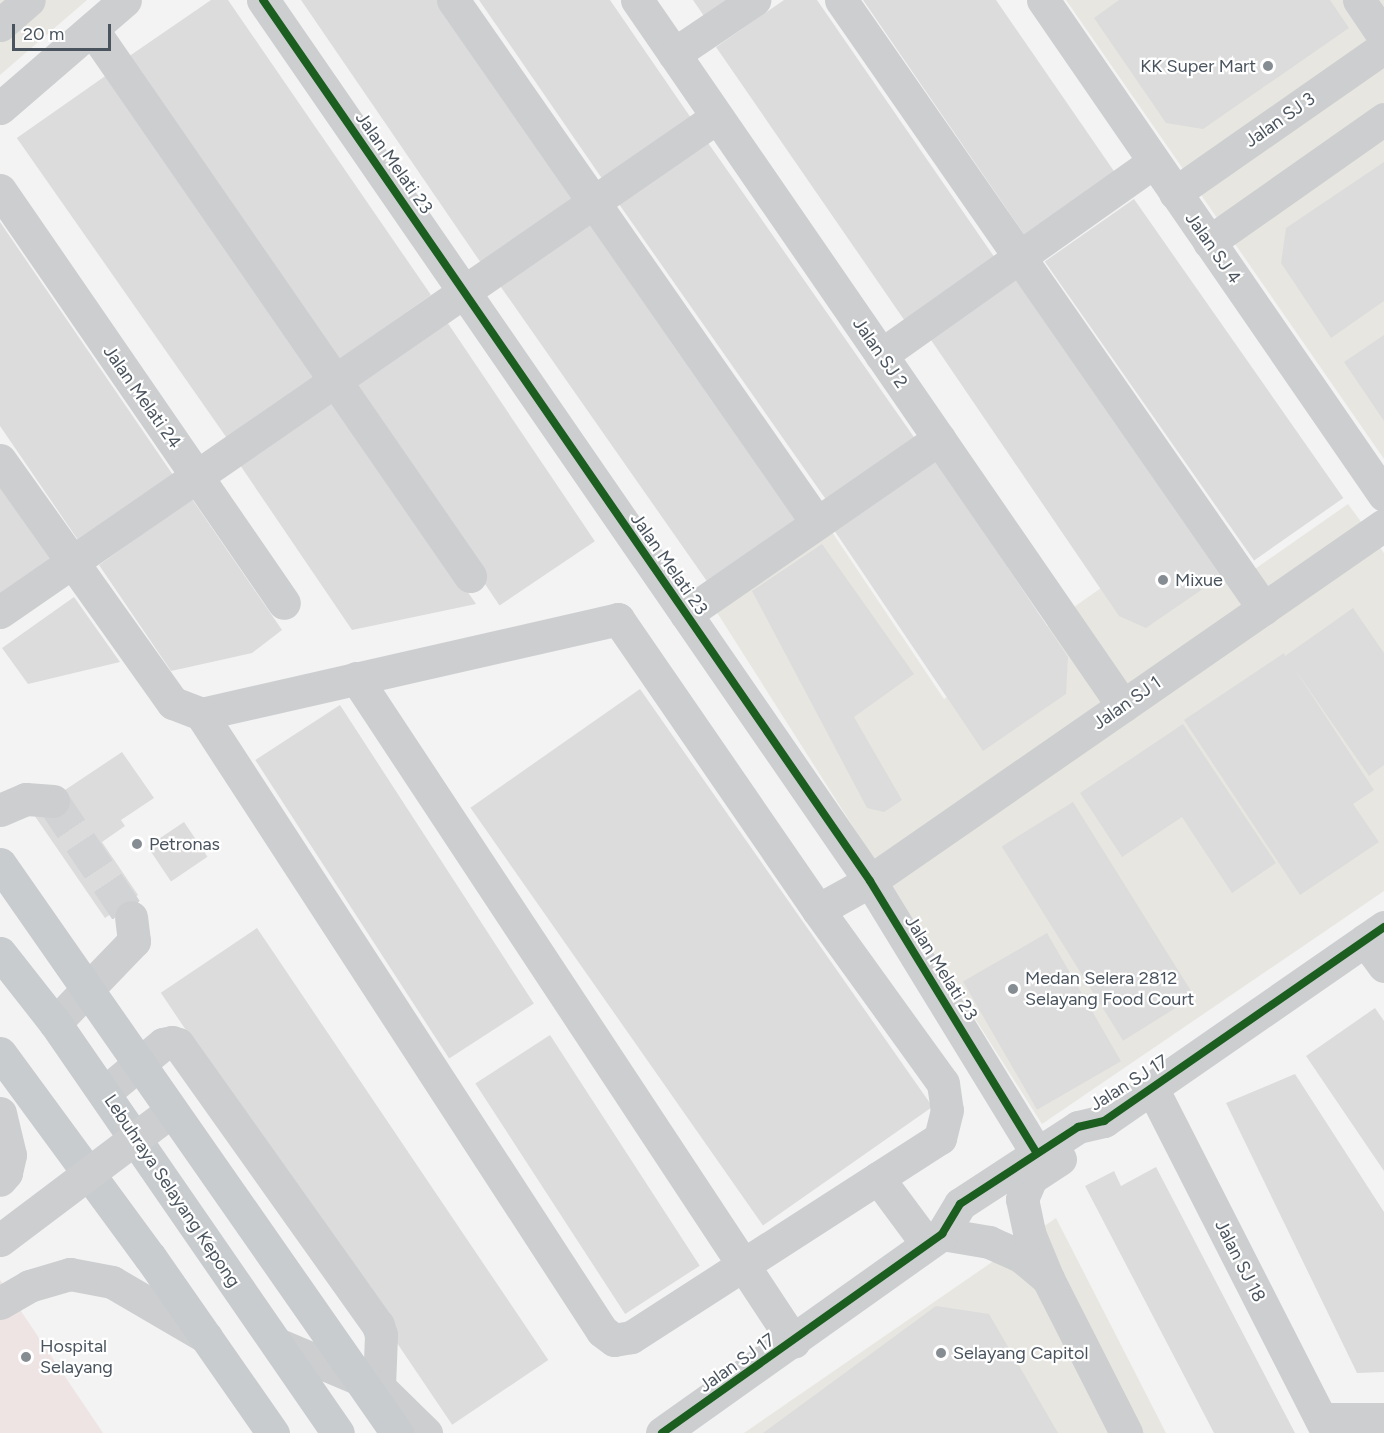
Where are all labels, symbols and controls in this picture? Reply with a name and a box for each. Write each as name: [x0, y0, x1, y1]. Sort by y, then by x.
scale bar: [15, 12, 114, 50]
text: 20 m: [23, 23, 64, 45]
place label: KK Super Mart: [1140, 55, 1256, 77]
marker: KK Super Mart: [1261, 59, 1275, 73]
street label: Jalan SJ 3: [1241, 88, 1319, 152]
street label: Jalan Melati 23: [351, 108, 437, 218]
street label: Jalan SJ 4: [1181, 208, 1245, 288]
street label: Jalan SJ 2: [848, 314, 912, 392]
street label: Jalan Melati 24: [98, 341, 186, 453]
street label: Jalan Melati 23: [626, 509, 712, 619]
place label: Mixue: [1175, 569, 1223, 591]
marker: Mixue: [1156, 573, 1170, 587]
street label: Jalan SJ 1: [1089, 672, 1165, 734]
place label: Petronas: [149, 833, 220, 855]
marker: Petronas: [130, 837, 144, 851]
street label: Jalan Melati 23: [900, 912, 982, 1024]
place label: Medan Selera 2812 Selayang Food Court: [1025, 968, 1194, 1010]
marker: Medan Selera 2812 Selayang Food Court: [1006, 982, 1020, 996]
street label: Jalan SJ 17: [1086, 1051, 1172, 1115]
street label: Lebuhraya Selayang Kepong: [99, 1091, 245, 1291]
street label: Jalan SJ 18: [1210, 1216, 1270, 1306]
street label: Jalan SJ 17: [695, 1329, 779, 1397]
place label: Hospital Selayang: [40, 1336, 113, 1378]
place label: Selayang Capitol: [953, 1342, 1089, 1364]
marker: Selayang Capitol: [934, 1346, 948, 1360]
marker: Hospital Selayang: [17, 1348, 35, 1366]

